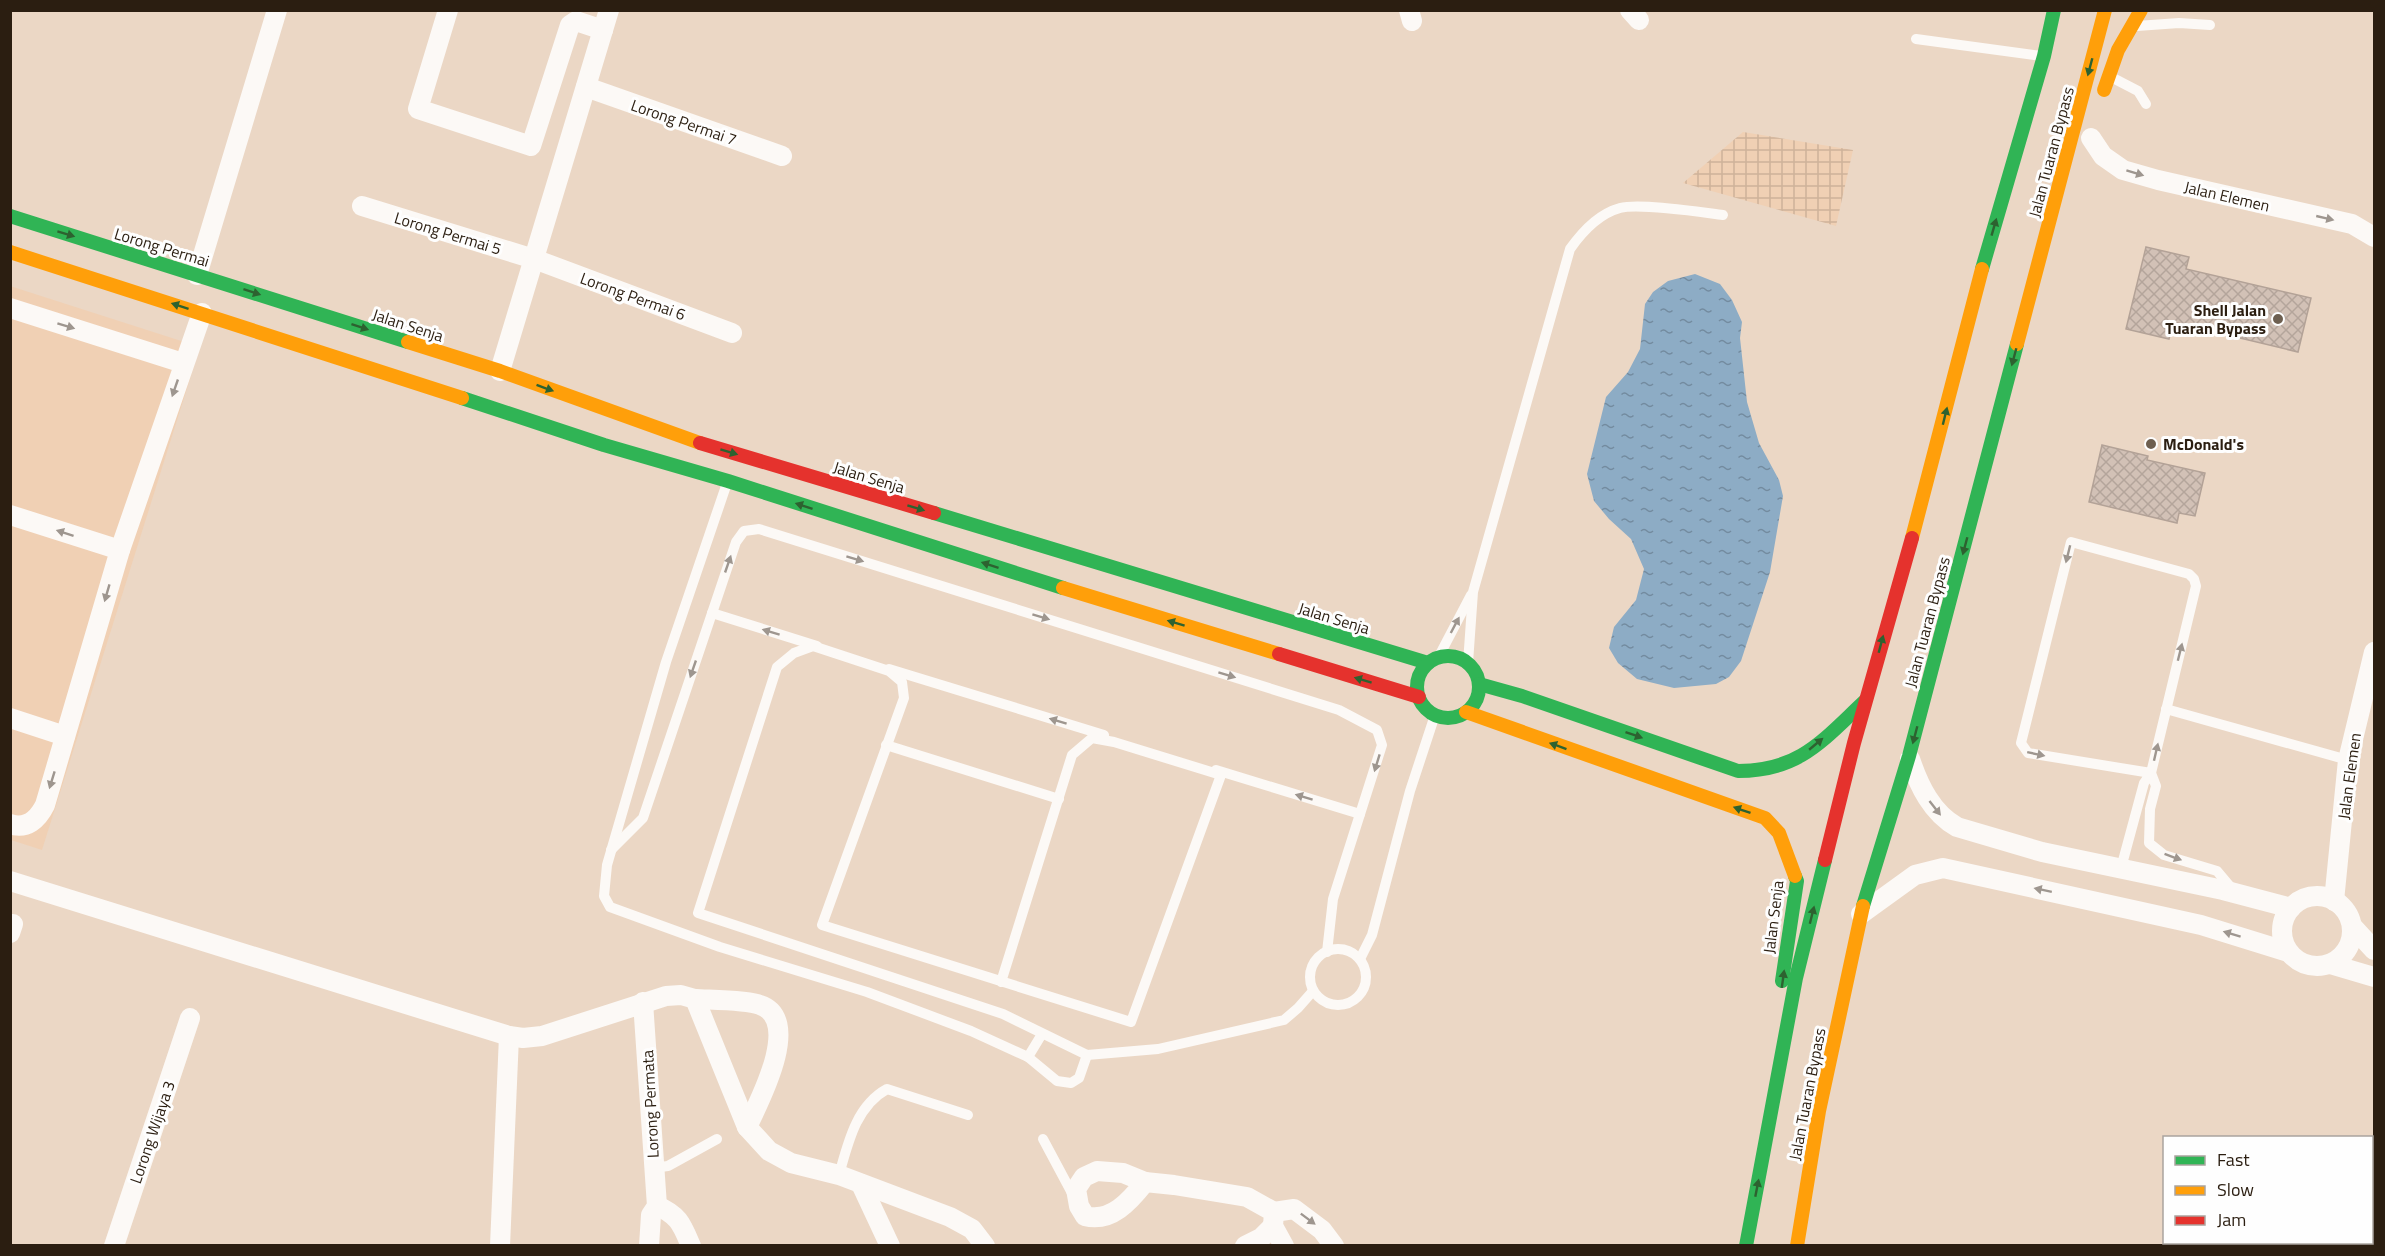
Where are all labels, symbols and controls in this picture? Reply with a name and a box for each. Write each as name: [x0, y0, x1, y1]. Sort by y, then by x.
one-way arrow: [2085, 58, 2094, 76]
street label: Jalan Tuaran Bypass: [2022, 84, 2080, 220]
street label: Lorong Permai 7: [628, 93, 740, 151]
one-way arrow: [2126, 169, 2144, 178]
street label: Jalan Elemen: [2182, 175, 2272, 217]
street label: Lorong Permai 5: [392, 205, 504, 261]
one-way arrow: [2316, 214, 2335, 223]
one-way arrow: [1989, 218, 1999, 236]
street label: Lorong Permai: [112, 221, 212, 273]
one-way arrow: [57, 230, 75, 239]
street label: Lorong Permai 6: [577, 266, 689, 326]
one-way arrow: [243, 288, 261, 298]
place label: Shell Jalan Tuaran Bypass: [2165, 298, 2266, 340]
one-way arrow: [171, 301, 189, 310]
street label: Jalan Senja: [369, 302, 447, 348]
marker: Shell Jalan Tuaran Bypass: [2271, 312, 2285, 326]
one-way arrow: [57, 322, 75, 331]
one-way arrow: [351, 323, 369, 332]
one-way arrow: [2009, 349, 2018, 367]
one-way arrow: [169, 379, 179, 397]
one-way arrow: [536, 383, 554, 393]
one-way arrow: [1941, 407, 1951, 425]
place label: McDonald's: [2163, 432, 2244, 456]
marker: McDonald's: [2144, 437, 2158, 451]
one-way arrow: [720, 448, 738, 457]
street label: Jalan Senja: [830, 455, 908, 499]
one-way arrow: [795, 500, 813, 510]
one-way arrow: [907, 504, 925, 513]
one-way arrow: [56, 528, 74, 537]
one-way arrow: [1959, 537, 1969, 555]
one-way arrow: [2063, 545, 2073, 564]
street label: Jalan Tuaran Bypass: [1898, 554, 1956, 690]
one-way arrow: [724, 555, 733, 573]
one-way arrow: [846, 555, 864, 564]
one-way arrow: [981, 560, 999, 569]
one-way arrow: [102, 584, 111, 602]
street label: Jalan Senja: [1295, 596, 1373, 640]
one-way arrow: [1032, 613, 1050, 622]
one-way arrow: [1450, 616, 1460, 633]
one-way arrow: [1167, 618, 1185, 627]
one-way arrow: [762, 627, 780, 636]
one-way arrow: [1877, 635, 1886, 653]
one-way arrow: [2175, 642, 2185, 661]
one-way arrow: [688, 660, 697, 678]
one-way arrow: [1218, 671, 1236, 680]
one-way arrow: [1354, 675, 1372, 684]
one-way arrow: [1049, 716, 1067, 725]
one-way arrow: [1910, 726, 1919, 744]
one-way arrow: [1626, 731, 1644, 741]
street label: Jalan Elemen: [2331, 731, 2367, 821]
one-way arrow: [1808, 737, 1824, 750]
one-way arrow: [1549, 741, 1567, 750]
one-way arrow: [2151, 743, 2161, 762]
one-way arrow: [2027, 750, 2046, 759]
one-way arrow: [1372, 754, 1381, 772]
one-way arrow: [47, 771, 56, 789]
one-way arrow: [1295, 792, 1313, 801]
one-way arrow: [1929, 800, 1941, 815]
one-way arrow: [1733, 805, 1751, 815]
one-way arrow: [2164, 853, 2182, 863]
street label: Jalan Senja: [1757, 879, 1789, 955]
one-way arrow: [2033, 885, 2052, 894]
one-way arrow: [1808, 905, 1818, 924]
one-way arrow: [2223, 929, 2241, 938]
one-way arrow: [1778, 969, 1787, 988]
street label: Jalan Tuaran Bypass: [1782, 1026, 1832, 1162]
street label: Lorong Permata: [635, 1049, 665, 1159]
street label: Lorong Wijaya 3: [123, 1077, 181, 1187]
legend: [2163, 1136, 2373, 1244]
text: Fast: [2217, 1146, 2250, 1173]
text: Slow: [2217, 1176, 2254, 1203]
one-way arrow: [1753, 1178, 1762, 1197]
text: Jam: [2217, 1206, 2246, 1233]
one-way arrow: [1299, 1213, 1315, 1225]

